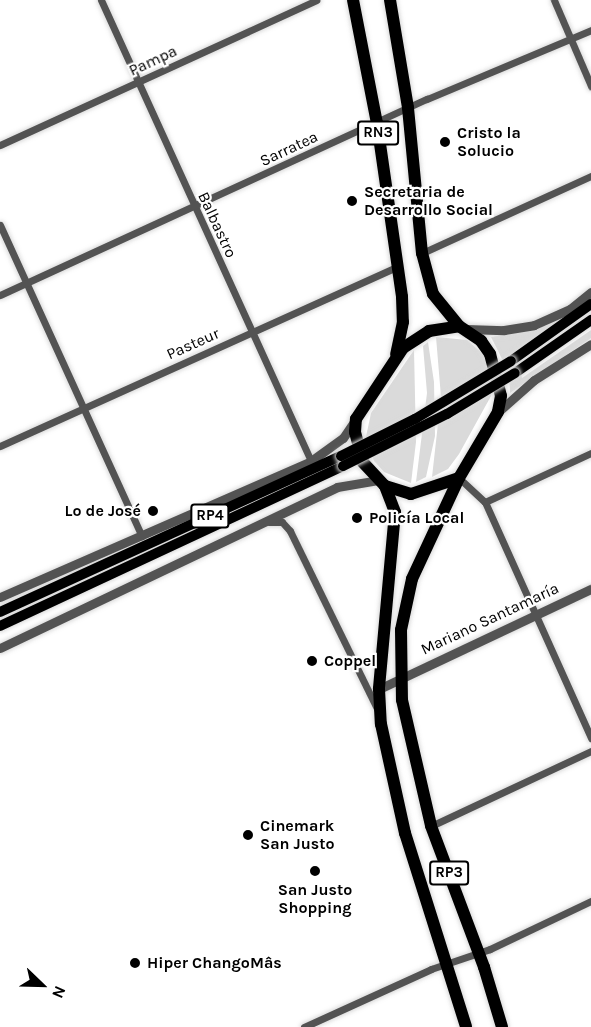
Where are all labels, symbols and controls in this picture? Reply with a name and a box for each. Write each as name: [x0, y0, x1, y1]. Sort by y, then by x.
street label: Pampa: [126, 42, 180, 80]
road number: RN3: [357, 121, 399, 145]
place label: Cristo la Solucio: [457, 123, 521, 161]
street label: Sarratea: [257, 127, 321, 171]
marker: Cristo la Solucio: [438, 135, 452, 149]
place label: Secretaria de Desarrollo Social: [364, 182, 493, 220]
street label: Balbastro: [193, 189, 241, 261]
marker: Secretaria de Desarrollo Social: [345, 194, 359, 208]
street label: Pasteur: [164, 324, 222, 364]
place label: Lo de José: [65, 501, 141, 521]
marker: Lo de José: [146, 504, 160, 518]
road number: RP4: [189, 504, 231, 528]
place label: Policía Local: [369, 508, 464, 528]
marker: Policía Local: [350, 511, 364, 525]
street label: Mariano Santamaría: [418, 579, 562, 659]
place label: Coppel: [324, 651, 376, 671]
marker: Coppel: [305, 654, 319, 668]
place label: Cinemark San Justo: [260, 816, 335, 854]
marker: Cinemark San Justo: [241, 828, 255, 842]
road number: RP3: [428, 861, 470, 885]
marker: San Justo Shopping: [308, 864, 322, 878]
place label: San Justo Shopping: [278, 880, 352, 918]
place label: Hiper ChangoMâs: [147, 953, 282, 973]
north arrow: [12, 955, 72, 1015]
marker: Hiper ChangoMâs: [128, 956, 142, 970]
text: N: [48, 983, 70, 1001]

